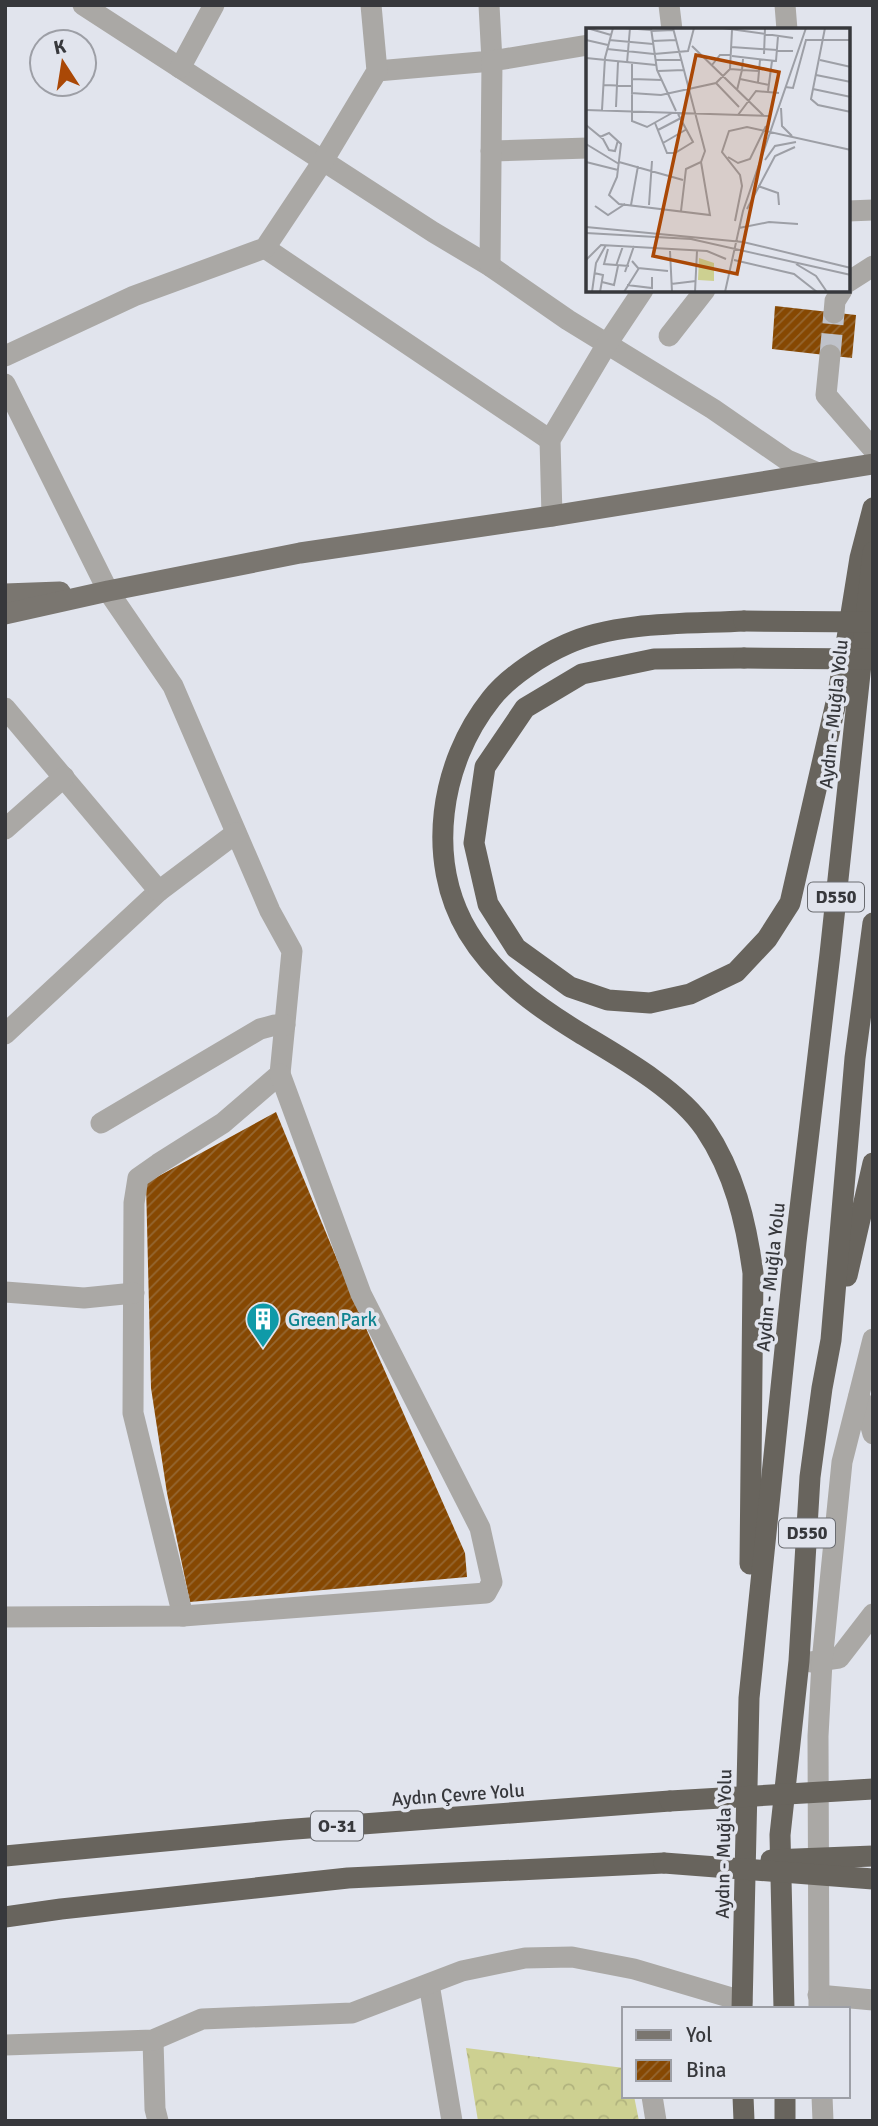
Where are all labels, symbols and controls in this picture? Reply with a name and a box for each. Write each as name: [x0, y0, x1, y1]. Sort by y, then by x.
north arrow: [28, 28, 98, 98]
inset map: [586, 28, 850, 292]
text: K: [51, 34, 68, 60]
street label: Aydın - Muğla Yolu: [814, 638, 854, 790]
road number: D550: [808, 882, 864, 912]
street label: Aydın - Muğla Yolu: [751, 1201, 791, 1353]
building icon: Green Park: [244, 1300, 282, 1349]
place label: Green Park: [288, 1308, 377, 1332]
road number: D550: [779, 1518, 835, 1548]
street label: Aydın - Muğla Yolu: [711, 1769, 737, 1919]
street label: Aydın Çevre Yolu: [391, 1778, 525, 1812]
road number: O-31: [311, 1812, 363, 1840]
legend: [622, 2007, 850, 2098]
text: Yol: [686, 2022, 712, 2048]
text: Bina: [686, 2057, 727, 2083]

